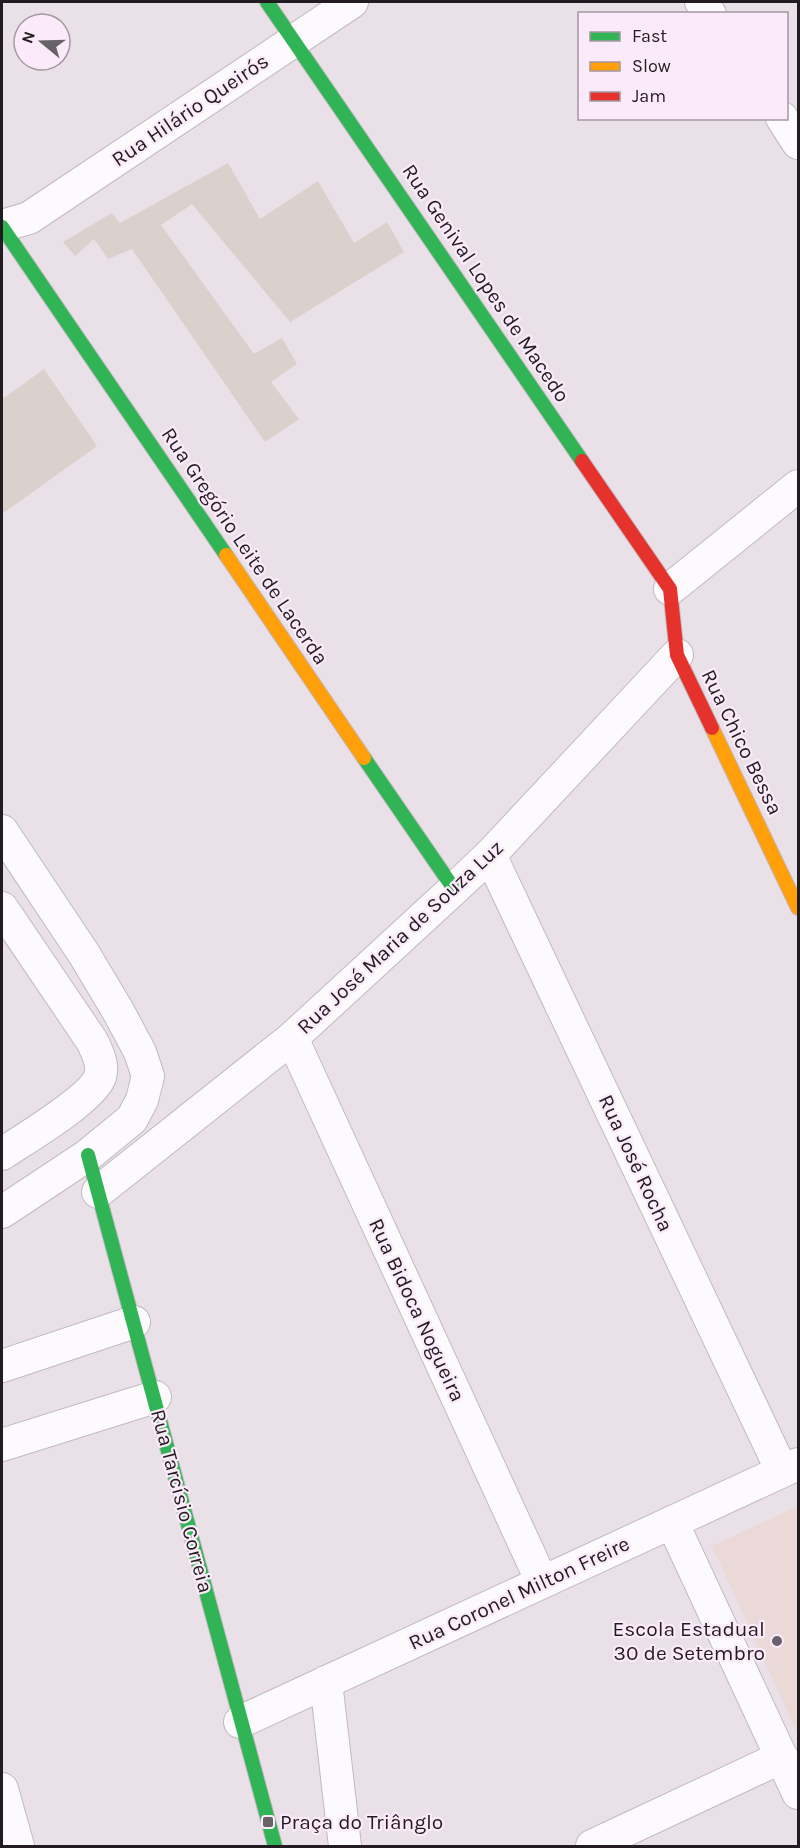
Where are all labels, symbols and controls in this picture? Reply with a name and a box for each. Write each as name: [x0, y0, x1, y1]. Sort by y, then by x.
north arrow: [12, 12, 72, 72]
legend: [578, 12, 788, 120]
text: Fast: [632, 25, 667, 47]
text: N: [17, 29, 39, 46]
street label: Rua Hilário Queirós: [107, 49, 273, 171]
text: Slow: [632, 55, 671, 77]
text: Jam: [632, 85, 666, 107]
street label: Rua Genival Lopes de Macedo: [397, 159, 575, 407]
street label: Rua Gregório Leite de Lacerda: [156, 423, 334, 669]
street label: Rua Chico Bessa: [696, 665, 788, 819]
street label: Rua José Maria de Souza Luz: [292, 835, 508, 1039]
street label: Rua José Rocha: [594, 1091, 678, 1235]
street label: Rua Bidoca Nogueira: [364, 1215, 470, 1405]
street label: Rua Tarcísio Correia: [146, 1407, 218, 1595]
street label: Rua Coronel Milton Freire: [405, 1531, 633, 1655]
place label: Escola Estadual 30 de Setembro: [613, 1617, 765, 1665]
marker: Escola Estadual 30 de Setembro: [770, 1634, 784, 1648]
place label: Praça do Triânglo: [280, 1810, 443, 1834]
marker: Praça do Triânglo: [261, 1815, 275, 1829]

